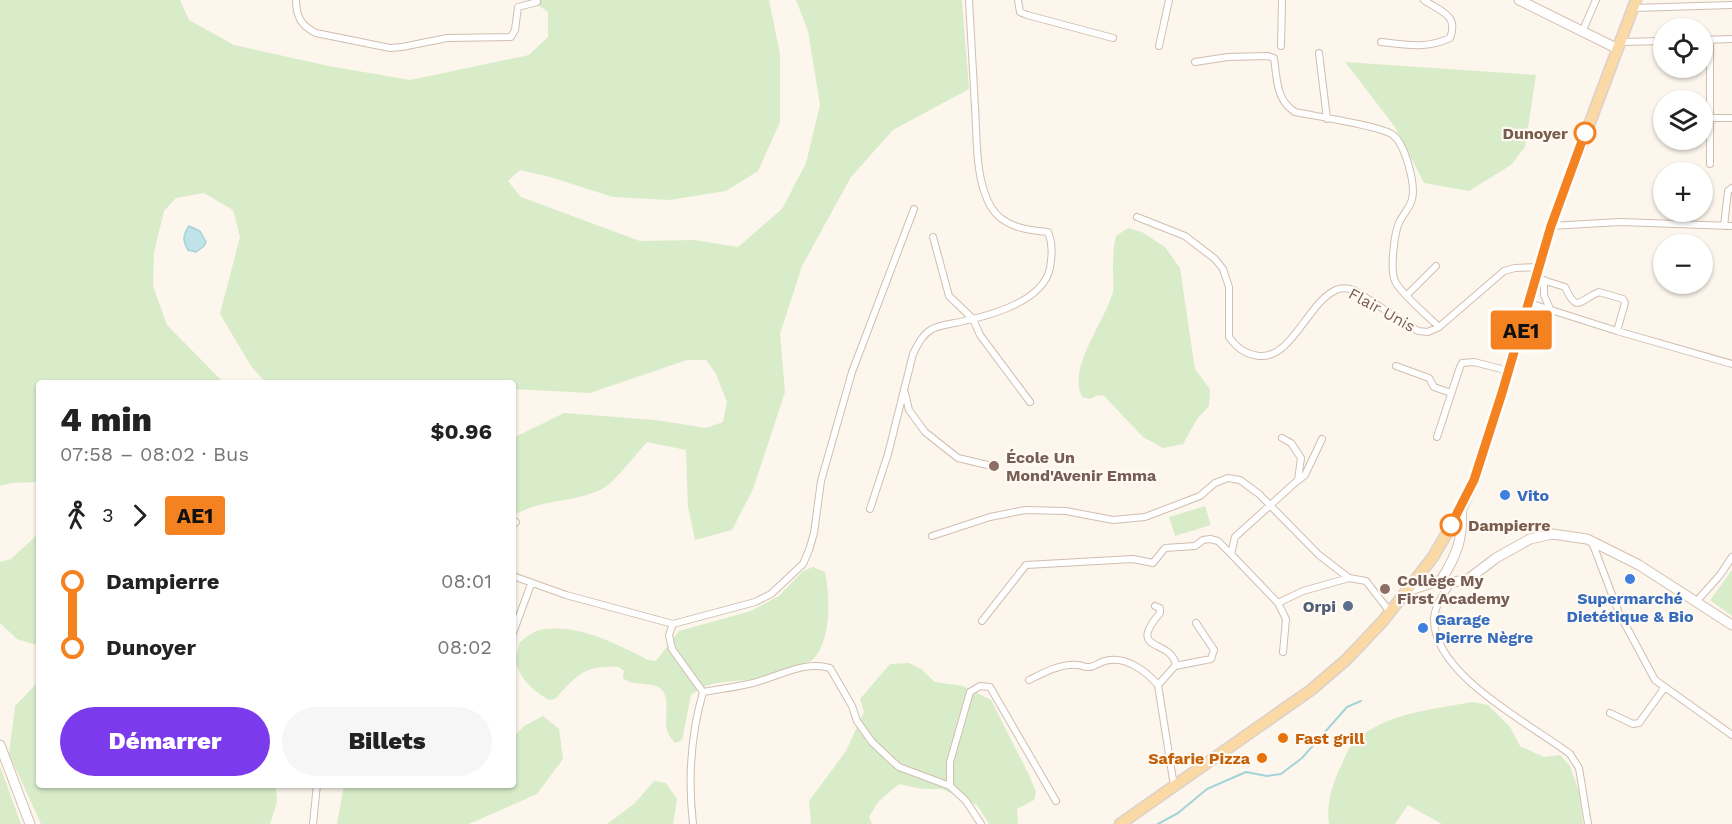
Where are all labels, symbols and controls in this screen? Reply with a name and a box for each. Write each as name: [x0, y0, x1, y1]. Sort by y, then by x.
map controls: [1653, 18, 1713, 294]
button: locate: [1653, 18, 1713, 78]
button: layers: [1653, 90, 1713, 150]
marker: Dunoyer: [1574, 122, 1596, 144]
place label: Dunoyer: [1503, 124, 1568, 143]
button: +: [1653, 162, 1713, 222]
button: −: [1653, 234, 1713, 294]
street label: Flair Unis: [1345, 284, 1419, 336]
line badge: AE1: [1486, 310, 1556, 350]
text: AE1: [1503, 318, 1539, 343]
text: 4 min: [60, 400, 152, 439]
text: $0.96: [430, 419, 492, 444]
text: 07:58 – 08:02 · Bus: [60, 442, 249, 466]
place label: École Un Mond'Avenir Emma: [1006, 448, 1157, 485]
marker: École Un Mond'Avenir Emma: [987, 459, 1001, 473]
place label: Vito: [1517, 486, 1550, 505]
marker: Vito: [1498, 488, 1512, 502]
icon: walk: [60, 499, 93, 532]
icon: forward: [123, 499, 156, 532]
text: 3: [102, 503, 114, 527]
text: AE1: [177, 503, 213, 528]
marker: Dampierre: [1440, 514, 1462, 536]
place label: Dampierre: [1468, 516, 1551, 535]
text: Dampierre: [106, 569, 220, 594]
text: 08:01: [441, 569, 492, 593]
place label: Collège My First Academy: [1397, 571, 1511, 608]
marker: Supermarché Dietétique & Bio: [1623, 572, 1637, 586]
marker: Collège My First Academy: [1378, 582, 1392, 596]
place label: Supermarché Dietétique & Bio: [1567, 589, 1694, 626]
place label: Orpi: [1303, 597, 1336, 616]
marker: Orpi: [1341, 599, 1355, 613]
place label: Garage Pierre Nègre: [1435, 610, 1533, 647]
marker: Garage Pierre Nègre: [1416, 621, 1430, 635]
text: Dunoyer: [106, 635, 196, 660]
text: 08:02: [437, 635, 492, 659]
button: Démarrer: [60, 707, 270, 776]
button: Billets: [282, 707, 492, 776]
place label: Fast grill: [1295, 729, 1365, 748]
marker: Fast grill: [1276, 731, 1290, 745]
place label: Safarie Pizza: [1148, 749, 1251, 768]
marker: Safarie Pizza: [1255, 751, 1269, 765]

